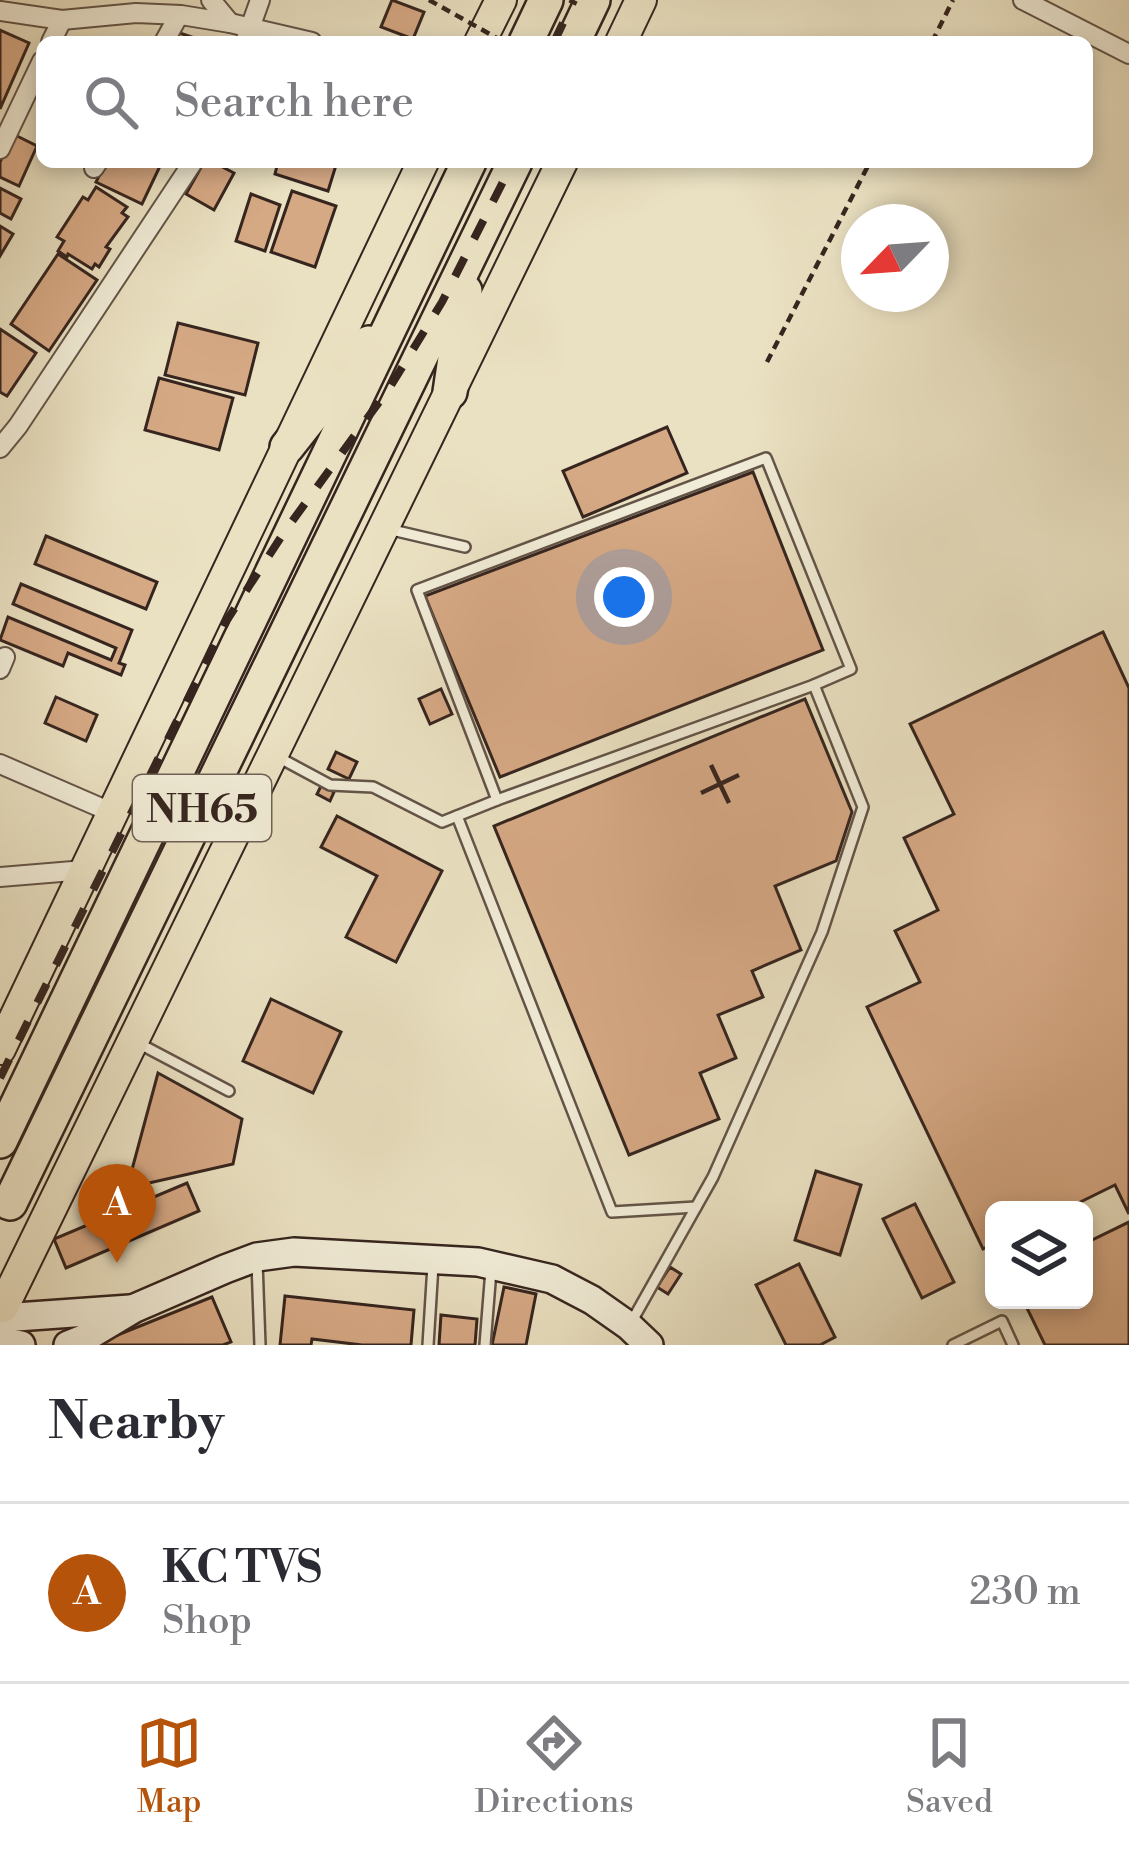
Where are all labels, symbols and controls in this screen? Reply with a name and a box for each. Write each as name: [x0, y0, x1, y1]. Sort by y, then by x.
search box: [36, 36, 1093, 168]
icon: search: [78, 69, 144, 135]
text: Search here: [174, 74, 414, 131]
north arrow: [841, 204, 949, 312]
your location: [594, 567, 654, 627]
road number: NH65: [133, 775, 271, 841]
pin: A: [78, 1164, 156, 1263]
map controls: [985, 1201, 1093, 1309]
button: layers: [985, 1201, 1093, 1309]
text: Nearby: [48, 1391, 224, 1455]
text: KC TVS: [162, 1540, 322, 1597]
text: A: [73, 1568, 101, 1617]
text: 230 m: [969, 1568, 1081, 1617]
text: Shop: [162, 1597, 252, 1646]
tab: Map: [136, 1710, 202, 1823]
tab: Directions: [475, 1710, 634, 1823]
tab: Saved: [906, 1710, 993, 1823]

